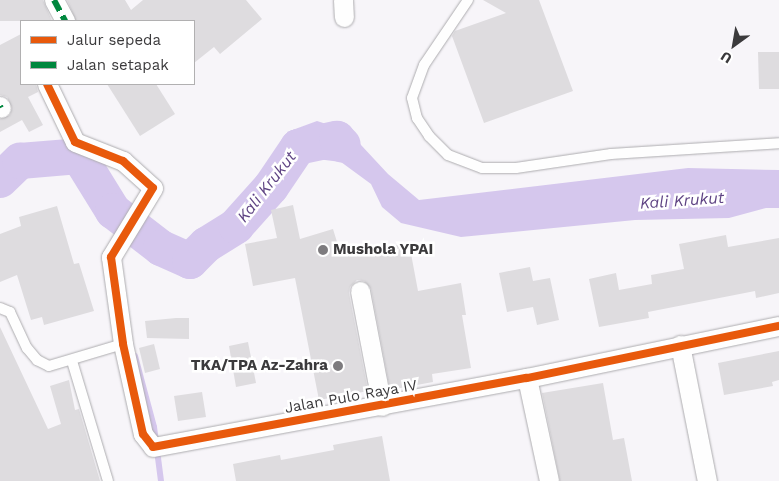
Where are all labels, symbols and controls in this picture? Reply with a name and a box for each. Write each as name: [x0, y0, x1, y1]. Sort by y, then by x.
legend: [20, 20, 195, 85]
north arrow: [709, 20, 759, 70]
text: Jalur sepeda: [67, 31, 161, 49]
text: U: [718, 48, 735, 67]
text: Jalan setapak: [67, 56, 169, 74]
water label: Kali Krukut: [233, 148, 301, 226]
water label: Kali Krukut: [639, 188, 725, 214]
place label: Mushola YPAI: [333, 241, 434, 259]
marker: Mushola YPAI: [317, 244, 329, 256]
place label: TKA/TPA Az-Zahra: [190, 357, 328, 375]
marker: TKA/TPA Az-Zahra: [332, 360, 344, 372]
street label: Jalan Pulo Raya IV: [283, 376, 419, 418]

